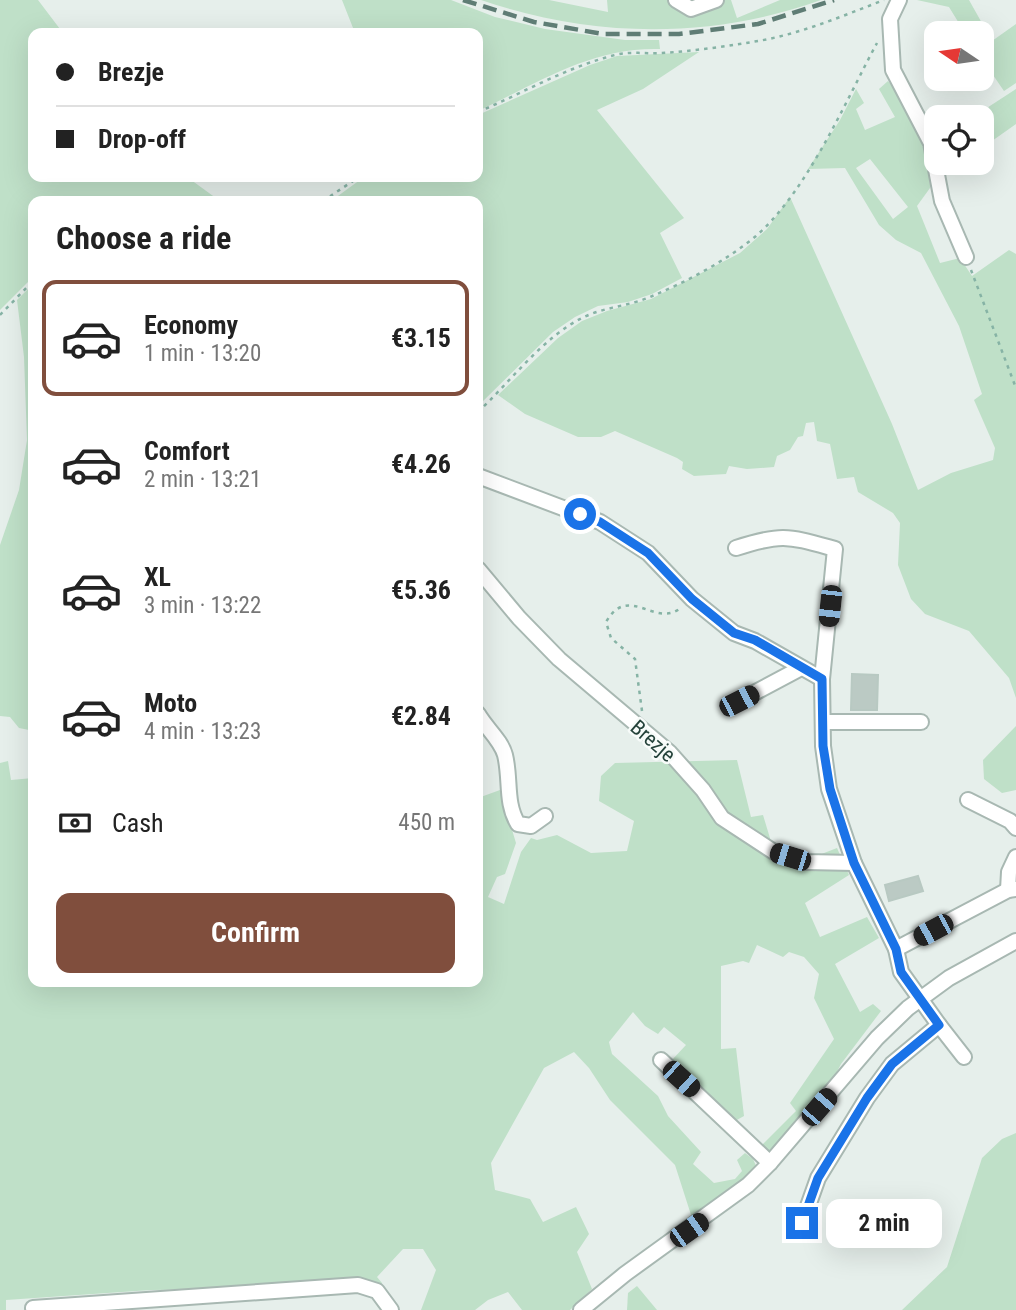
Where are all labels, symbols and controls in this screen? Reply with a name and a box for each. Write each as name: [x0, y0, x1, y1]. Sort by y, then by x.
north arrow: [924, 21, 994, 91]
map controls: [924, 21, 994, 175]
text: Brezje: [98, 57, 164, 87]
button: locate: [924, 105, 994, 175]
text: Drop-off: [98, 124, 186, 154]
text: Choose a ride: [56, 219, 231, 257]
icon: car: [60, 307, 123, 370]
text: Economy: [144, 310, 238, 340]
text: €3.15: [391, 323, 451, 353]
text: 1 min · 13:20: [144, 340, 261, 367]
icon: car: [60, 433, 123, 496]
text: Comfort: [144, 436, 230, 466]
text: €4.26: [391, 449, 451, 479]
text: 2 min · 13:21: [144, 466, 261, 493]
route start: [564, 498, 596, 530]
icon: car: [60, 559, 123, 622]
text: XL: [144, 562, 171, 592]
text: €5.36: [391, 575, 451, 605]
car: [818, 584, 843, 628]
text: 3 min · 13:22: [144, 592, 261, 619]
car: [716, 682, 763, 720]
icon: car: [60, 685, 123, 748]
text: Moto: [144, 688, 197, 718]
text: €2.84: [391, 701, 451, 731]
street label: Brezje: [626, 715, 680, 767]
text: 4 min · 13:23: [144, 718, 261, 745]
icon: cash: [56, 804, 94, 842]
text: Cash: [112, 808, 164, 838]
text: 450 m: [398, 809, 455, 836]
car: [767, 841, 814, 873]
button: Confirm: [56, 893, 455, 973]
car: [910, 911, 957, 949]
car: [659, 1057, 704, 1101]
car: [798, 1084, 841, 1130]
callout: 2 min: [826, 1198, 942, 1248]
route end: [786, 1207, 818, 1239]
car: [666, 1209, 713, 1251]
text: 2 min: [858, 1210, 910, 1237]

